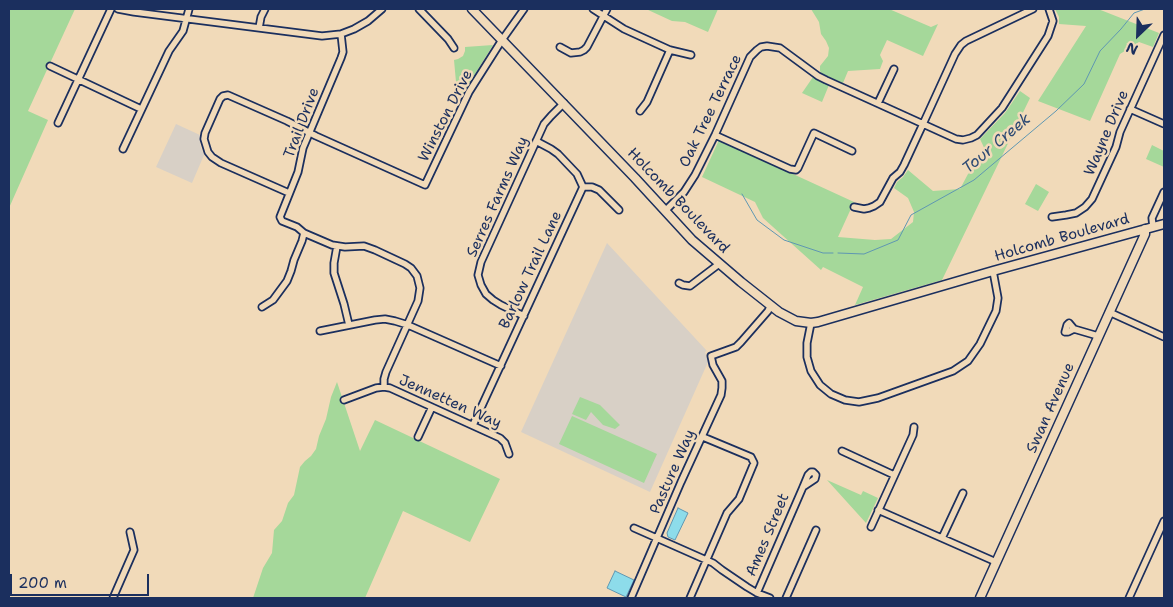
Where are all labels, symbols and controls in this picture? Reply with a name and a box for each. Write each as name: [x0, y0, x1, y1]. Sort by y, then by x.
north arrow: [1113, 10, 1163, 60]
text: N: [1123, 38, 1141, 59]
street label: Oak Tree Terrace: [676, 52, 746, 170]
street label: Winston Drive: [415, 67, 477, 165]
street label: Trail Drive: [280, 85, 324, 161]
street label: Wayne Drive: [1081, 88, 1133, 178]
water label: Tour Creek: [959, 110, 1035, 178]
street label: Serres Farms Way: [463, 134, 533, 260]
street label: Holcomb Boulevard: [623, 145, 733, 257]
street label: Barlow Trail Lane: [496, 208, 566, 332]
street label: Holcomb Boulevard: [992, 210, 1132, 266]
street label: Swan Avenue: [1023, 360, 1079, 456]
street label: Jennetten Way: [396, 371, 504, 433]
street label: Pasture Way: [646, 427, 700, 517]
street label: Ames Street: [742, 491, 794, 579]
scale bar: [12, 564, 151, 596]
text: 200 m: [18, 573, 67, 593]

